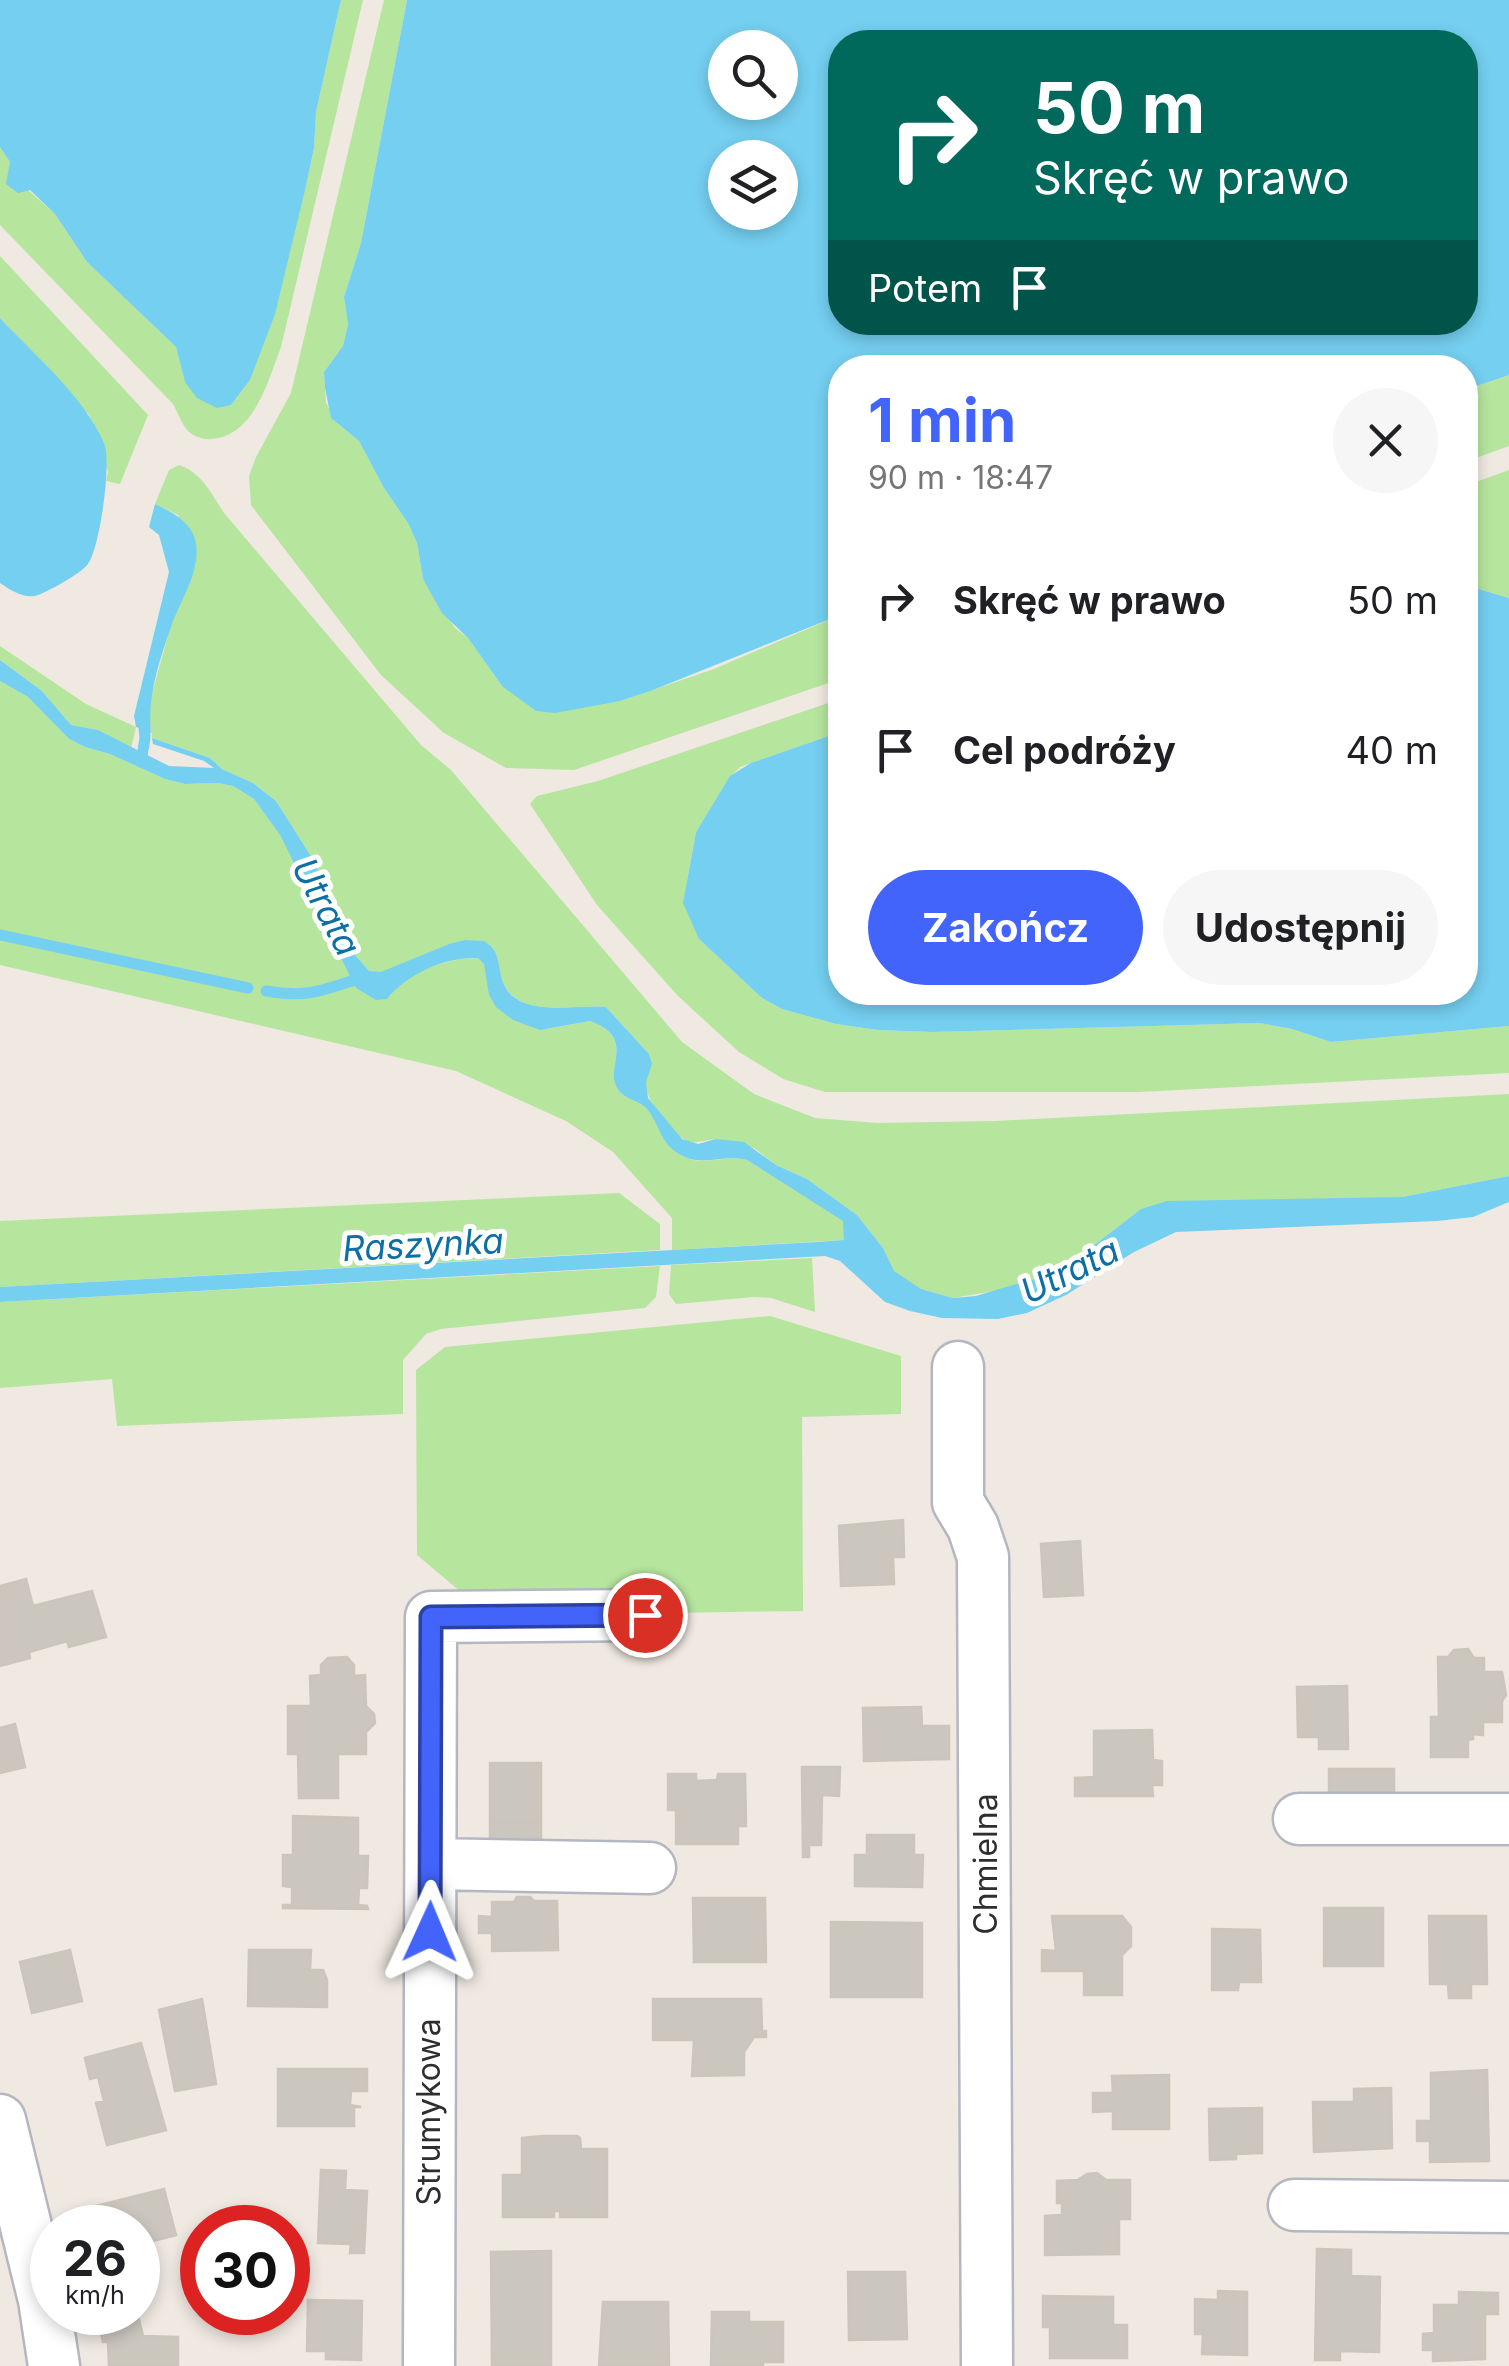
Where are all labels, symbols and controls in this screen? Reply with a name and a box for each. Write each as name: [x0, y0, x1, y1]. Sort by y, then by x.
map controls: [708, 30, 798, 230]
button: search: [708, 30, 798, 120]
text: 50 m: [1033, 65, 1205, 150]
icon: right: [868, 70, 998, 200]
button: layers: [708, 140, 798, 230]
text: Skręć w prawo: [1033, 150, 1350, 205]
icon: arrive: [1002, 260, 1057, 315]
text: Potem: [868, 265, 982, 311]
text: 1 min: [868, 384, 1016, 456]
button: close: [1333, 388, 1438, 493]
text: 90 m · 18:47: [868, 458, 1053, 497]
icon: right: [868, 573, 923, 628]
text: Skręć w prawo: [953, 577, 1226, 623]
text: 50 m: [1347, 577, 1438, 623]
icon: arrive: [868, 723, 923, 778]
text: Cel podróży: [953, 727, 1176, 773]
text: 40 m: [1346, 727, 1438, 773]
water label: Utrata: [284, 851, 370, 962]
button: Zakończ: [868, 870, 1143, 985]
button: Udostępnij: [1163, 870, 1438, 985]
water label: Raszynka: [341, 1219, 505, 1269]
water label: Utrata: [1014, 1228, 1126, 1312]
pin: [603, 1573, 688, 1658]
icon: arrive: [618, 1588, 673, 1643]
street label: Chmielna: [966, 1793, 1005, 1935]
position arrow: [378, 1880, 482, 1984]
street label: Strumykowa: [409, 2018, 448, 2206]
speed limit sign: 30: [180, 2205, 310, 2335]
text: 26: [63, 2228, 127, 2288]
text: km/h: [65, 2280, 125, 2310]

